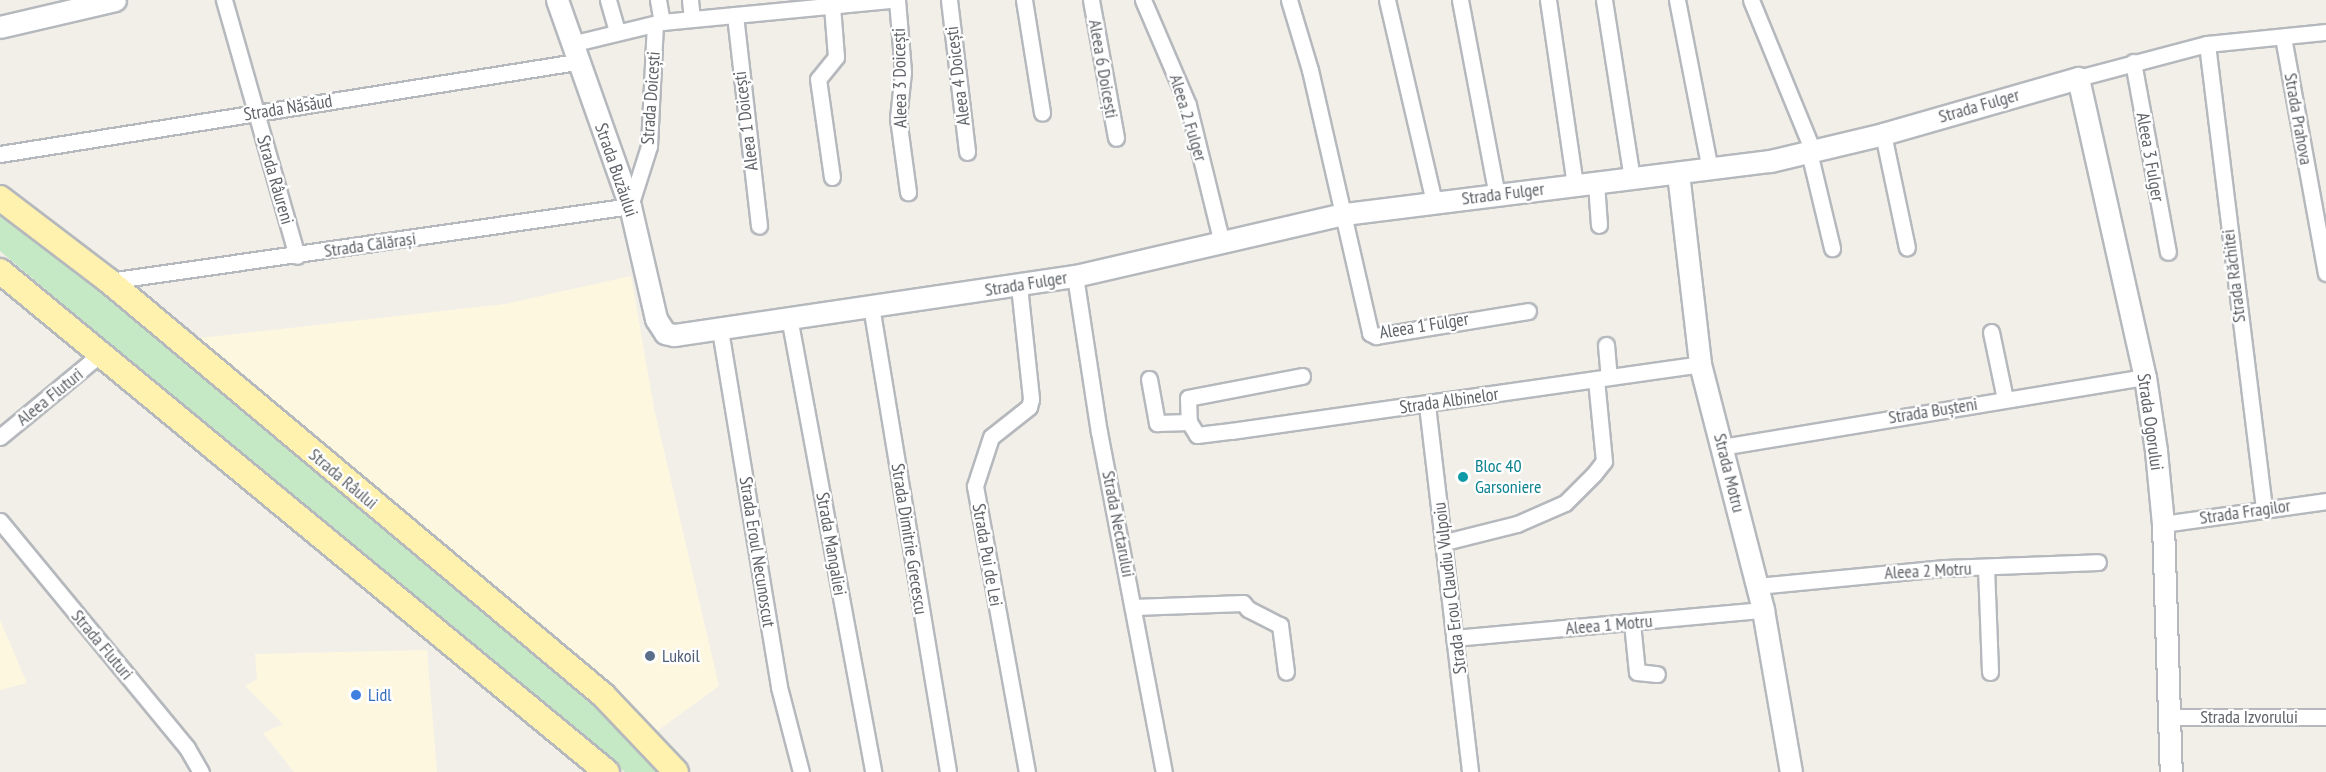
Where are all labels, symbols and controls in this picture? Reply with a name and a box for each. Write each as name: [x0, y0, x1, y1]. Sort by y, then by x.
street label: Aleea 6 Doicești: [1084, 18, 1122, 120]
street label: Aleea 4 Doicești: [941, 25, 975, 127]
street label: Aleea 3 Doicești: [888, 28, 912, 128]
street label: Strada Doicești: [637, 51, 665, 145]
street label: Aleea 1 Doicești: [729, 70, 763, 172]
street label: Strada Prahova: [2279, 71, 2317, 167]
street label: Aleea 2 Fulger: [1165, 72, 1211, 164]
street label: Strada Fulger: [1936, 84, 2022, 128]
street label: Strada Năsăud: [242, 90, 334, 126]
street label: Aleea 3 Fulger: [2132, 111, 2168, 203]
street label: Strada Buzăului: [590, 120, 642, 220]
street label: Strada Râureni: [252, 133, 298, 227]
street label: Strada Fulger: [1460, 178, 1546, 210]
street label: Strada Călărași: [323, 228, 417, 262]
street label: Strada Răchitei: [2218, 228, 2250, 324]
street label: Strada Fulger: [983, 267, 1069, 301]
street label: Aleea 1 Fulger: [1378, 308, 1470, 344]
street label: Aleea Fluturi: [12, 364, 88, 430]
street label: Strada Ogorului: [2133, 372, 2167, 472]
street label: Strada Albinelor: [1398, 383, 1500, 419]
street label: Strada Bușteni: [1887, 393, 1979, 429]
street label: Strada Motru: [1709, 431, 1749, 515]
street label: Strada Râului: [304, 444, 382, 514]
place label: Bloc 40 Garsoniere: [1475, 456, 1541, 498]
street label: Strada Dimitrie Grecescu: [886, 462, 932, 616]
street label: Strada Nectarului: [1097, 469, 1139, 579]
marker: Bloc 40 Garsoniere: [1456, 470, 1470, 484]
street label: Strada Eroul Necunoscut: [734, 475, 780, 629]
street label: Strada Mangaliei: [811, 491, 851, 597]
street label: Strada Fragilor: [2198, 495, 2292, 529]
street label: Strada Erou Claudiu Vulpoiu: [1429, 501, 1471, 675]
street label: Strada Pui de Lei: [967, 502, 1007, 608]
street label: Aleea 2 Motru: [1884, 558, 1972, 584]
street label: Strada Fluturi: [67, 606, 137, 684]
street label: Aleea 1 Motru: [1565, 610, 1653, 640]
place label: Lukoil: [662, 645, 700, 667]
marker: Lukoil: [643, 649, 657, 663]
place label: Lidl: [368, 684, 391, 706]
marker: Lidl: [349, 688, 363, 702]
street label: Strada Izvorului: [2200, 706, 2298, 728]

